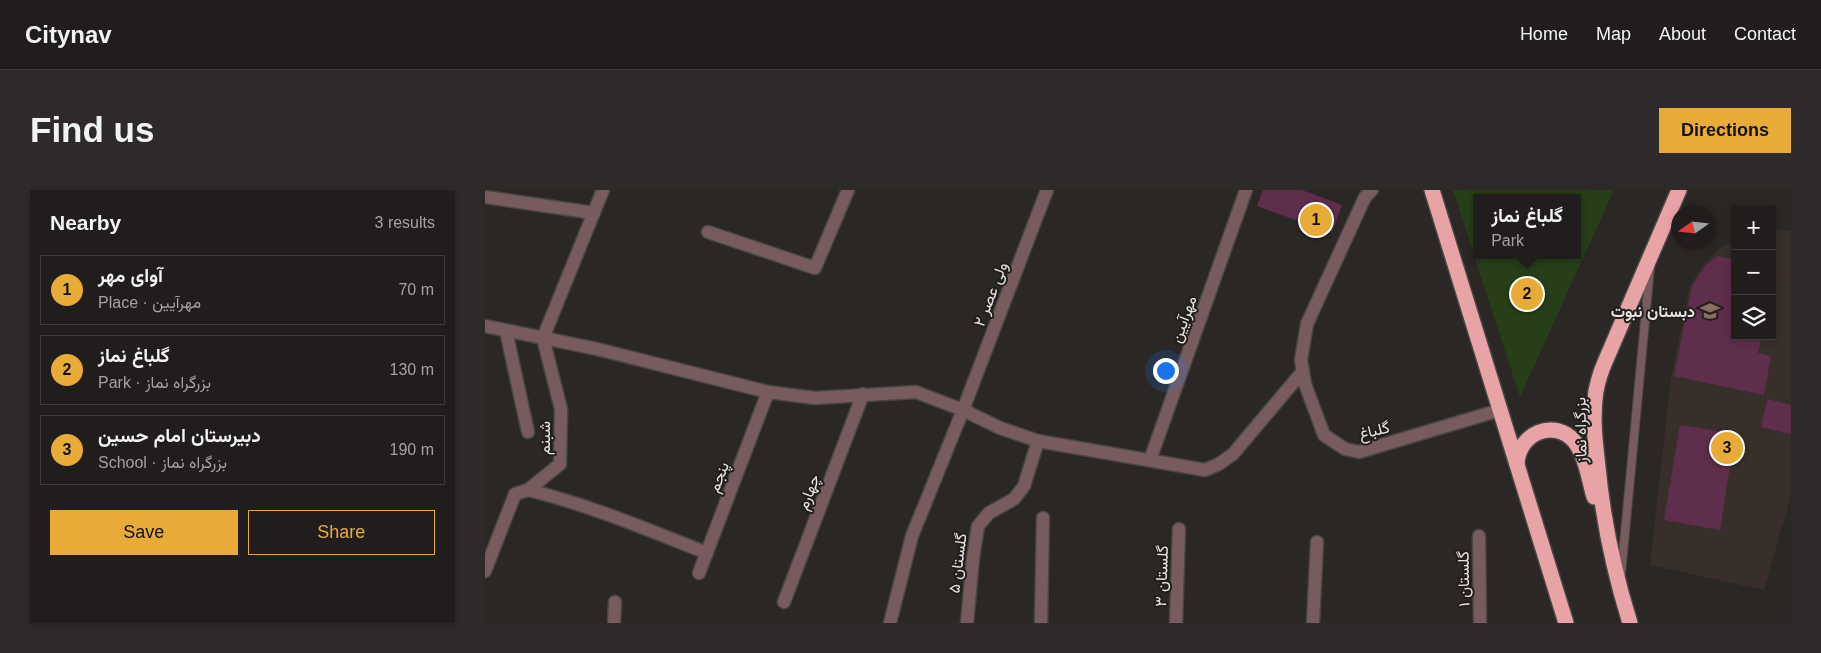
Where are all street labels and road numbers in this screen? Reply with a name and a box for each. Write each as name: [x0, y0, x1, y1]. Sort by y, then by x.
street label: ولی عصر ۲: [970, 260, 1012, 330]
street label: مهرآیین: [1167, 293, 1202, 346]
street label: بزرگراه نماز: [1571, 397, 1592, 464]
street label: گلباغ: [1357, 418, 1392, 445]
street label: شبنم: [536, 421, 555, 455]
street label: پنجم: [705, 459, 735, 496]
street label: چهارم: [794, 472, 826, 513]
street label: گلستان ۵: [945, 532, 971, 594]
street label: گلستان ۳: [1152, 545, 1172, 607]
street label: گلستان ۱: [1455, 551, 1473, 607]

